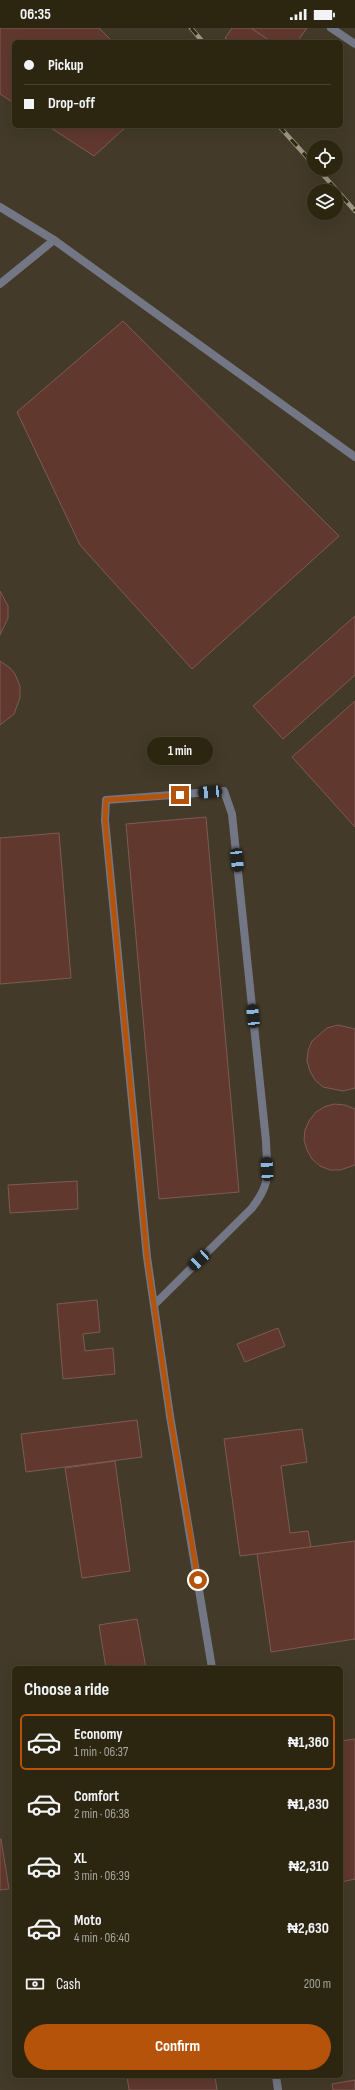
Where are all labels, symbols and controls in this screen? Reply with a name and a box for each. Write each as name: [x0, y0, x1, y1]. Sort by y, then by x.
text: 06:35: [20, 5, 51, 24]
text: Pickup: [48, 56, 84, 75]
text: Drop-off: [48, 94, 95, 113]
map controls: [307, 140, 343, 220]
button: locate: [307, 140, 343, 176]
button: layers: [307, 184, 343, 220]
callout: 1 min: [147, 737, 213, 765]
text: 1 min: [168, 743, 192, 759]
car: [198, 785, 222, 799]
route end: [171, 786, 189, 804]
car: [230, 847, 244, 873]
car: [246, 1003, 260, 1029]
car: [260, 1157, 274, 1181]
car: [186, 1247, 212, 1273]
route start: [189, 1571, 207, 1589]
text: Choose a ride: [24, 1679, 109, 1700]
icon: car: [26, 1724, 62, 1760]
text: Economy: [74, 1725, 123, 1744]
text: ₦1,360: [288, 1733, 329, 1752]
text: 1 min · 06:37: [74, 1744, 128, 1760]
icon: car: [26, 1786, 62, 1822]
text: Comfort: [74, 1787, 119, 1806]
text: ₦1,830: [287, 1795, 329, 1814]
text: 2 min · 06:38: [74, 1806, 130, 1822]
icon: car: [26, 1848, 62, 1884]
text: XL: [74, 1849, 87, 1868]
text: ₦2,310: [288, 1857, 329, 1876]
text: 3 min · 06:39: [74, 1868, 130, 1884]
icon: car: [26, 1910, 62, 1946]
text: Moto: [74, 1911, 101, 1930]
text: ₦2,630: [287, 1919, 329, 1938]
text: 4 min · 06:40: [74, 1930, 130, 1946]
icon: cash: [24, 1973, 46, 1995]
text: Cash: [56, 1975, 81, 1994]
text: 200 m: [304, 1976, 331, 1992]
button: Confirm: [24, 2024, 331, 2070]

